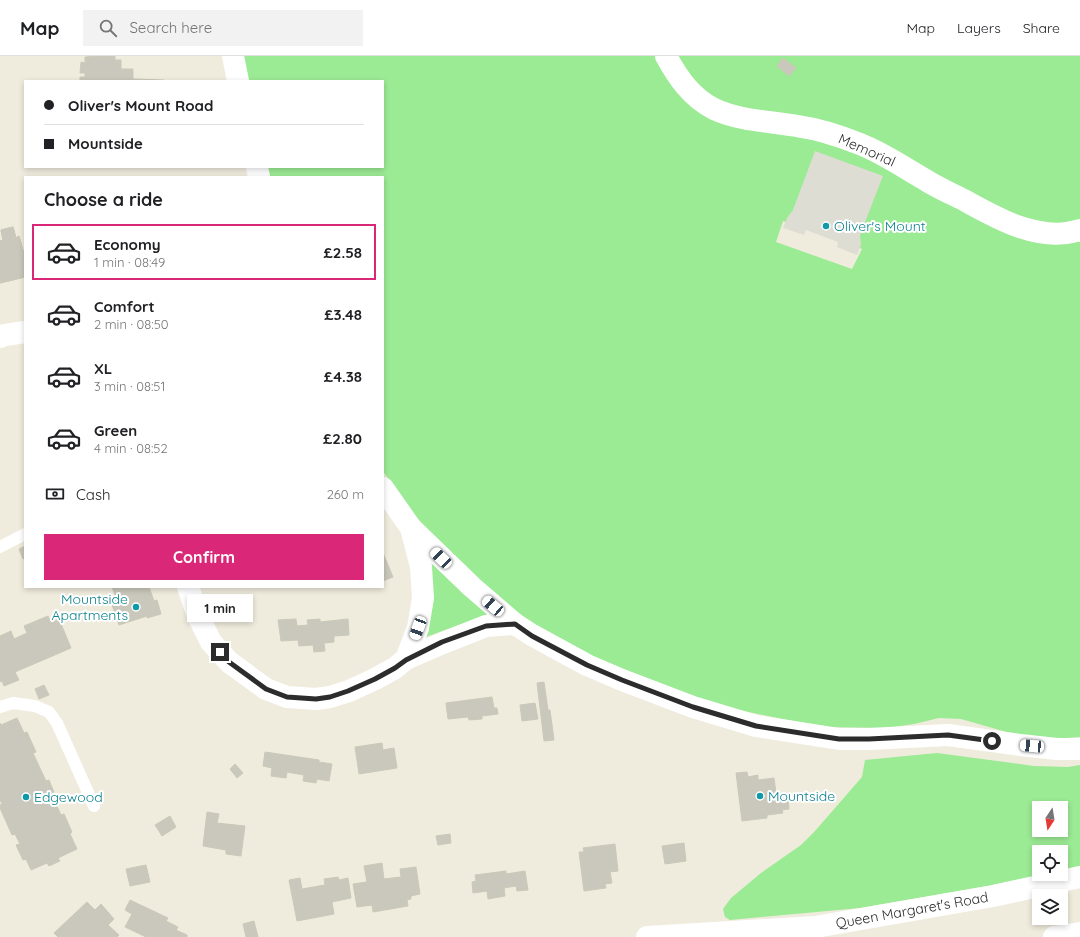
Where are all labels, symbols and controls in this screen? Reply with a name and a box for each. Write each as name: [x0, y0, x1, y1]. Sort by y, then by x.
search box: [83, 10, 363, 46]
text: Map: [20, 16, 59, 40]
icon: search: [97, 17, 119, 39]
text: Search here: [129, 18, 212, 37]
text: Map: [906, 19, 935, 37]
text: Layers: [957, 19, 1001, 37]
text: Share: [1023, 19, 1060, 37]
text: Oliver's Mount Road: [68, 96, 213, 115]
street label: Memorial: [836, 129, 898, 171]
text: Mountside: [68, 134, 143, 153]
text: Choose a ride: [44, 188, 163, 211]
place label: Oliver's Mount: [834, 217, 926, 235]
marker: Oliver's Mount: [821, 221, 831, 231]
icon: car: [46, 234, 82, 270]
text: Economy: [94, 235, 161, 254]
text: £2.58: [324, 243, 362, 262]
text: 1 min · 08:49: [94, 254, 165, 270]
icon: car: [46, 296, 82, 332]
text: Comfort: [94, 297, 155, 316]
text: £3.48: [324, 305, 362, 324]
text: 2 min · 08:50: [94, 316, 169, 332]
icon: car: [46, 358, 82, 394]
text: XL: [94, 359, 112, 378]
text: £4.38: [324, 367, 362, 386]
text: 3 min · 08:51: [94, 378, 165, 394]
icon: car: [46, 420, 82, 456]
text: Green: [94, 421, 137, 440]
text: £2.80: [323, 429, 362, 448]
text: 4 min · 08:52: [94, 440, 168, 456]
icon: cash: [44, 483, 66, 505]
text: Cash: [76, 485, 110, 504]
text: 260 m: [327, 486, 364, 502]
button: Confirm: [44, 534, 364, 580]
car: [428, 545, 454, 571]
place label: Mountside Apartments: [51, 590, 128, 624]
callout: 1 min: [187, 594, 253, 622]
car: [480, 594, 506, 618]
text: 1 min: [204, 600, 236, 616]
marker: Mountside Apartments: [131, 602, 141, 612]
car: [408, 615, 428, 641]
route end: [211, 643, 229, 661]
route start: [983, 732, 1001, 750]
car: [1020, 739, 1044, 753]
place label: Mountside: [768, 787, 835, 805]
place label: Edgewood: [34, 788, 103, 806]
marker: Mountside: [755, 791, 765, 801]
marker: Edgewood: [21, 792, 31, 802]
north arrow: [1032, 801, 1068, 837]
map controls: [1032, 801, 1068, 925]
button: locate: [1032, 845, 1068, 881]
street label: Queen Margaret's Road: [834, 888, 990, 932]
button: layers: [1032, 889, 1068, 925]

